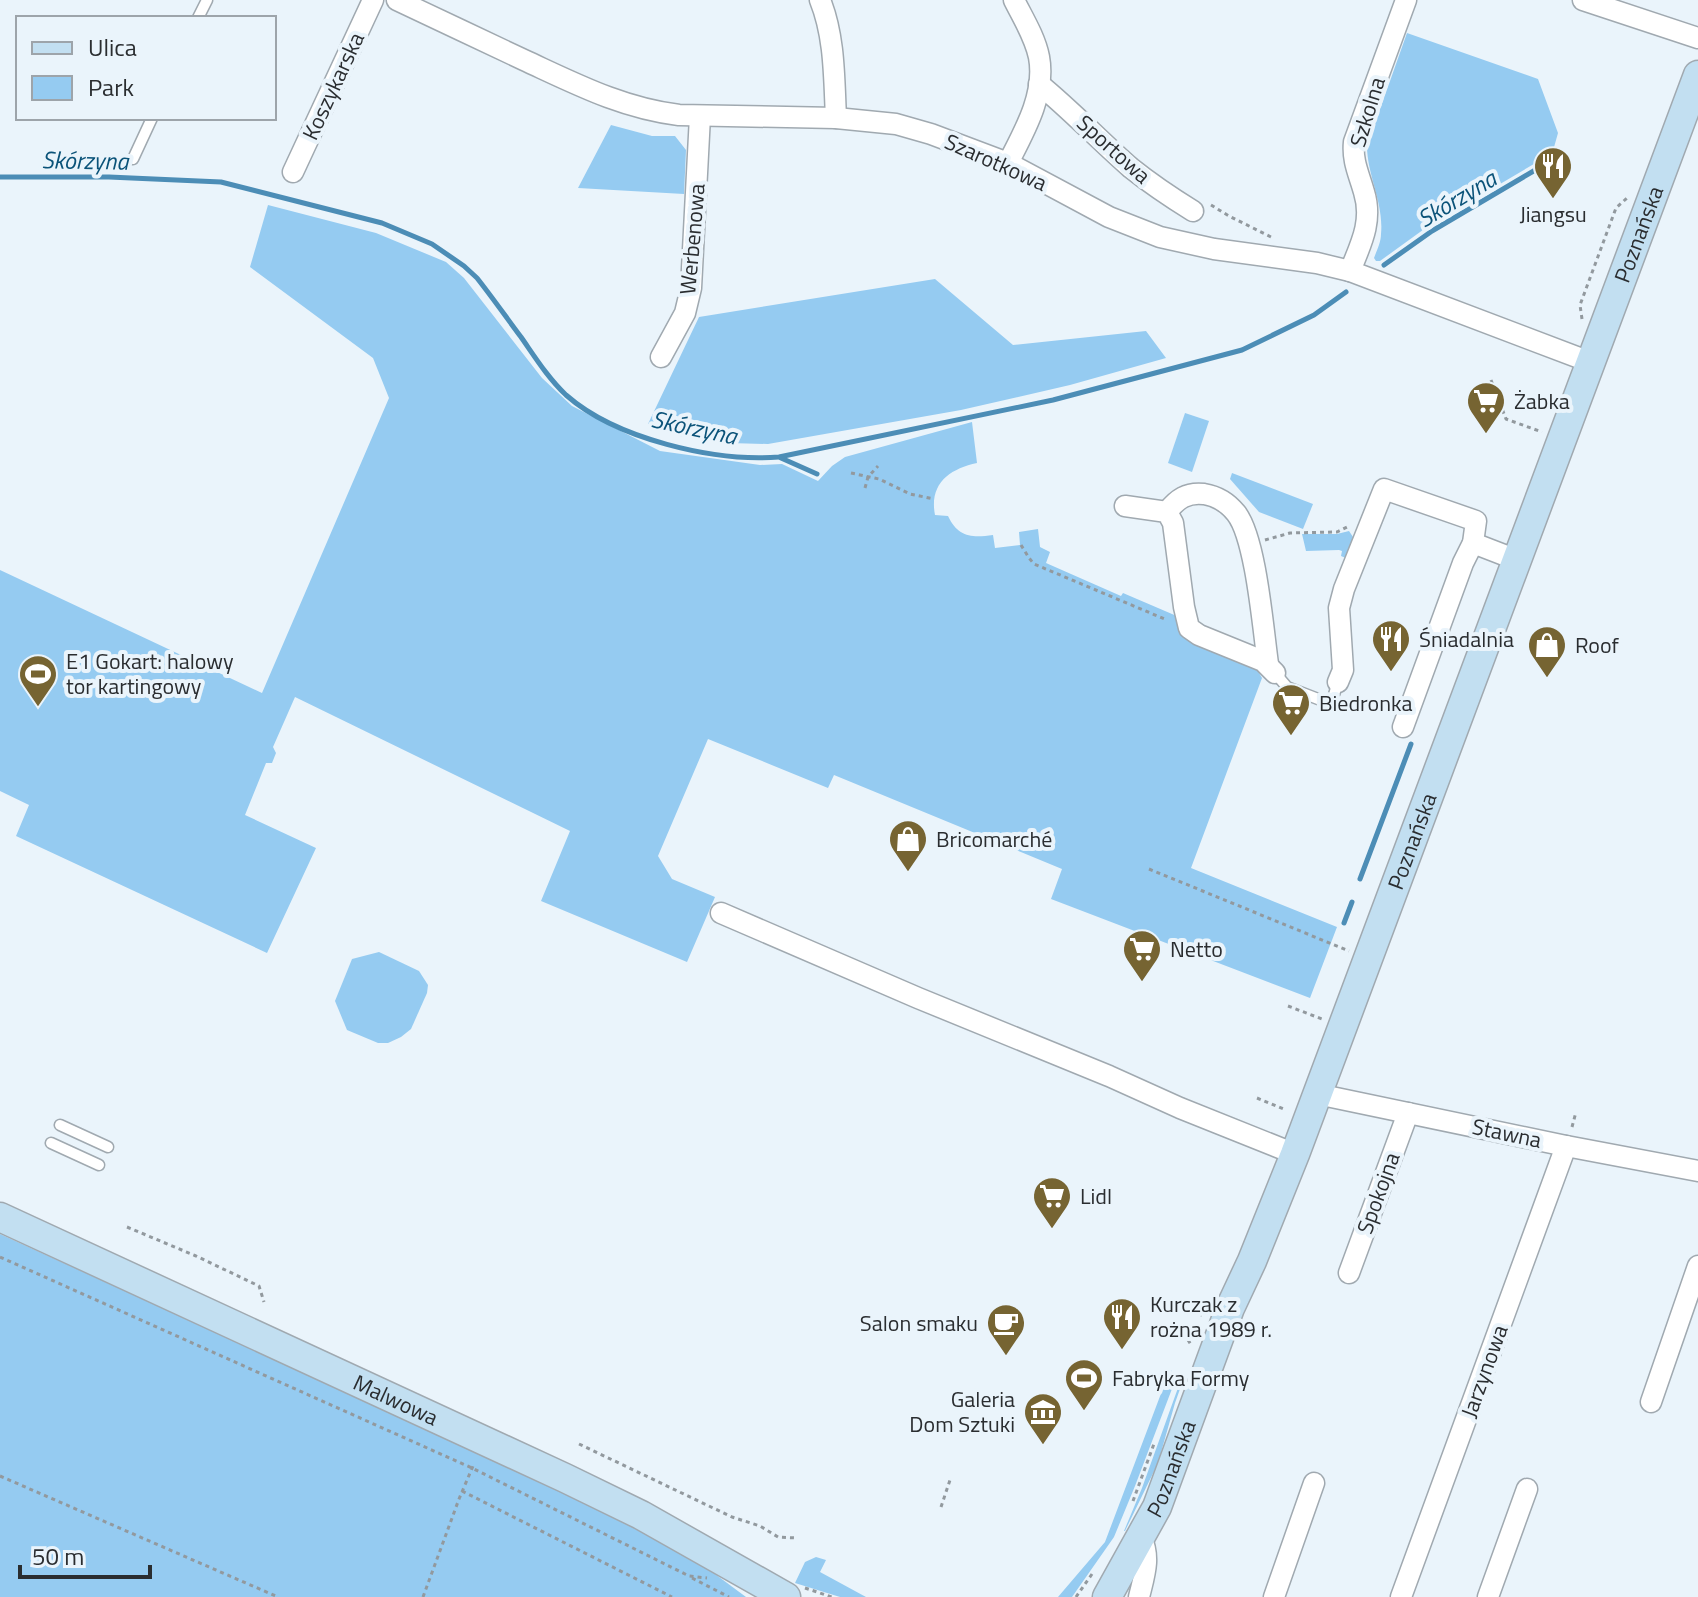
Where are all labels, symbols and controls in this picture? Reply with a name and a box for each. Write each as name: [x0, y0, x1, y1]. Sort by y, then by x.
legend: [16, 16, 276, 120]
street label: Koszykarska: [293, 26, 373, 146]
text: Ulica: [88, 29, 137, 65]
text: Park: [88, 69, 134, 105]
street label: Szkolna: [1340, 73, 1394, 151]
street label: Sportowa: [1069, 106, 1159, 192]
street label: Szarotkowa: [939, 124, 1053, 200]
water label: Skórzyna: [41, 141, 131, 179]
restaurant icon: Jiangsu: [1532, 145, 1574, 200]
water label: Skórzyna: [1410, 159, 1505, 236]
street label: Poznańska: [1605, 181, 1672, 287]
street label: Werbenowa: [670, 182, 714, 296]
place label: Jiangsu: [1519, 197, 1587, 231]
supermarket icon: Żabka: [1465, 380, 1507, 435]
place label: Żabka: [1514, 384, 1570, 418]
water label: Skórzyna: [648, 400, 742, 454]
restaurant icon: Śniadalnia: [1370, 618, 1412, 673]
place label: Śniadalnia: [1419, 622, 1514, 656]
shop icon: Roof: [1526, 624, 1568, 679]
place label: Roof: [1575, 628, 1620, 662]
place label: E1 Gokart: halowy tor kartingowy: [66, 644, 234, 703]
sports icon: E1 Gokart: halowy tor kartingowy: [17, 653, 59, 708]
supermarket icon: Biedronka: [1270, 682, 1312, 737]
place label: Biedronka: [1319, 686, 1412, 720]
street label: Poznańska: [1378, 788, 1445, 894]
shop icon: Bricomarché: [887, 818, 929, 873]
place label: Bricomarché: [936, 822, 1052, 856]
supermarket icon: Netto: [1121, 928, 1163, 983]
place label: Netto: [1170, 932, 1223, 966]
street label: Stawna: [1469, 1109, 1545, 1157]
street label: Spokojna: [1348, 1147, 1408, 1239]
supermarket icon: Lidl: [1031, 1175, 1073, 1230]
place label: Lidl: [1080, 1179, 1112, 1213]
place label: Kurczak z rożna 1989 r.: [1150, 1287, 1272, 1346]
restaurant icon: Kurczak z rożna 1989 r.: [1101, 1296, 1143, 1351]
cafe icon: Salon smaku: [985, 1302, 1027, 1357]
place label: Salon smaku: [860, 1306, 978, 1340]
street label: Jarzynowa: [1452, 1320, 1516, 1422]
sports icon: Fabryka Formy: [1063, 1357, 1105, 1412]
place label: Fabryka Formy: [1112, 1361, 1250, 1395]
street label: Malwowa: [348, 1365, 444, 1434]
place label: Galeria Dom Sztuki: [909, 1382, 1015, 1441]
museum icon: Galeria Dom Sztuki: [1022, 1391, 1064, 1446]
street label: Poznańska: [1138, 1415, 1204, 1524]
scale bar: [20, 1529, 150, 1579]
text: 50 m: [32, 1538, 84, 1574]

